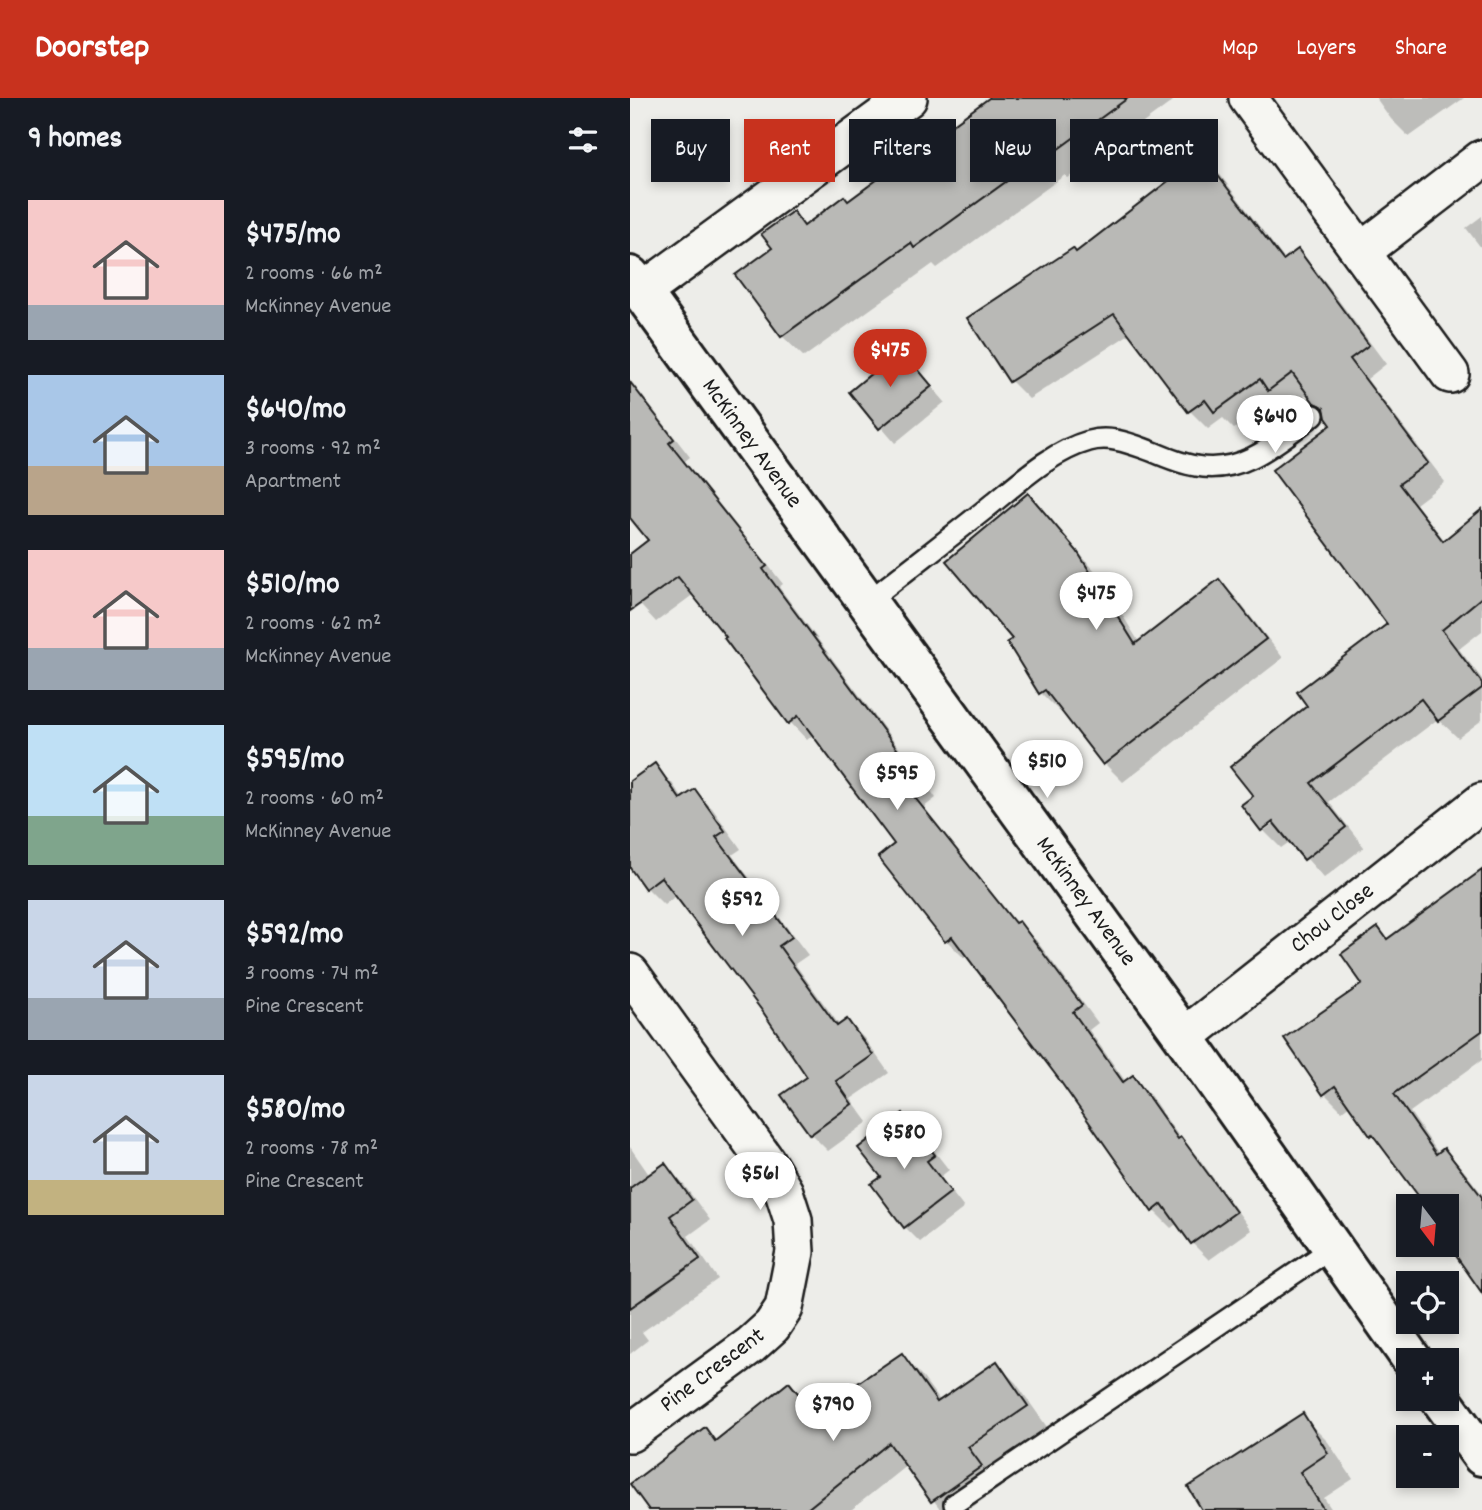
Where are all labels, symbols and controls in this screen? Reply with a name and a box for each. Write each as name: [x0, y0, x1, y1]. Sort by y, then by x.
text: Doorstep: [35, 26, 149, 73]
text: Map: [1222, 32, 1258, 66]
text: Layers: [1296, 32, 1357, 66]
text: Share: [1395, 32, 1447, 66]
text: 9 homes: [28, 119, 122, 162]
chip: Buy: [651, 119, 730, 182]
chip: Rent: [744, 119, 835, 182]
chip: Filters: [849, 119, 956, 182]
chip: New: [970, 119, 1056, 182]
chip: Apartment: [1070, 119, 1218, 182]
icon: filters: [564, 121, 602, 159]
text: $475/mo: [245, 215, 341, 258]
icon: home: [84, 228, 168, 312]
text: 2 rooms · 66 m²: [245, 258, 383, 291]
text: McKinney Avenue: [245, 291, 391, 324]
pin: $475: [849, 330, 931, 389]
text: $475: [870, 335, 910, 368]
street label: McKinney Avenue: [692, 372, 810, 516]
text: $640/mo: [245, 390, 346, 433]
pin: $640: [1234, 396, 1316, 455]
text: $640: [1252, 401, 1298, 434]
icon: home: [84, 403, 168, 487]
text: 3 rooms · 92 m²: [245, 433, 381, 466]
text: Apartment: [245, 466, 341, 499]
text: $510/mo: [245, 565, 340, 608]
pin: $475: [1055, 573, 1137, 632]
icon: home: [84, 578, 168, 662]
text: $475: [1076, 578, 1116, 611]
text: 2 rooms · 62 m²: [245, 608, 381, 641]
text: McKinney Avenue: [245, 641, 391, 674]
text: $595/mo: [245, 740, 344, 783]
pin: $510: [1006, 740, 1088, 800]
text: $510: [1027, 746, 1067, 779]
pin: $595: [856, 752, 938, 812]
icon: home: [84, 753, 168, 837]
text: $595: [875, 758, 919, 791]
text: 2 rooms · 60 m²: [245, 783, 384, 816]
text: McKinney Avenue: [245, 816, 391, 849]
street label: McKinney Avenue: [1026, 830, 1144, 974]
street label: Chou Close: [1284, 875, 1382, 963]
pin: $592: [701, 878, 783, 938]
text: $592: [721, 884, 763, 917]
text: $592/mo: [245, 915, 343, 958]
icon: home: [84, 928, 168, 1012]
text: 3 rooms · 74 m²: [245, 958, 379, 991]
text: Pine Crescent: [245, 991, 364, 1024]
text: $580/mo: [245, 1090, 345, 1133]
icon: home: [84, 1103, 168, 1187]
pin: $580: [863, 1112, 945, 1171]
text: $580: [882, 1117, 926, 1150]
text: 2 rooms · 78 m²: [245, 1133, 378, 1166]
pin: $561: [719, 1152, 801, 1212]
text: $561: [741, 1158, 779, 1191]
text: Pine Crescent: [245, 1166, 364, 1199]
north arrow: [1396, 1194, 1460, 1256]
map controls: [1396, 1194, 1459, 1488]
button: locate: [1396, 1271, 1459, 1334]
street label: Pine Crescent: [653, 1320, 773, 1422]
button: +: [1396, 1348, 1459, 1411]
pin: $790: [792, 1384, 874, 1443]
text: $790: [811, 1389, 855, 1422]
button: −: [1396, 1425, 1459, 1488]

